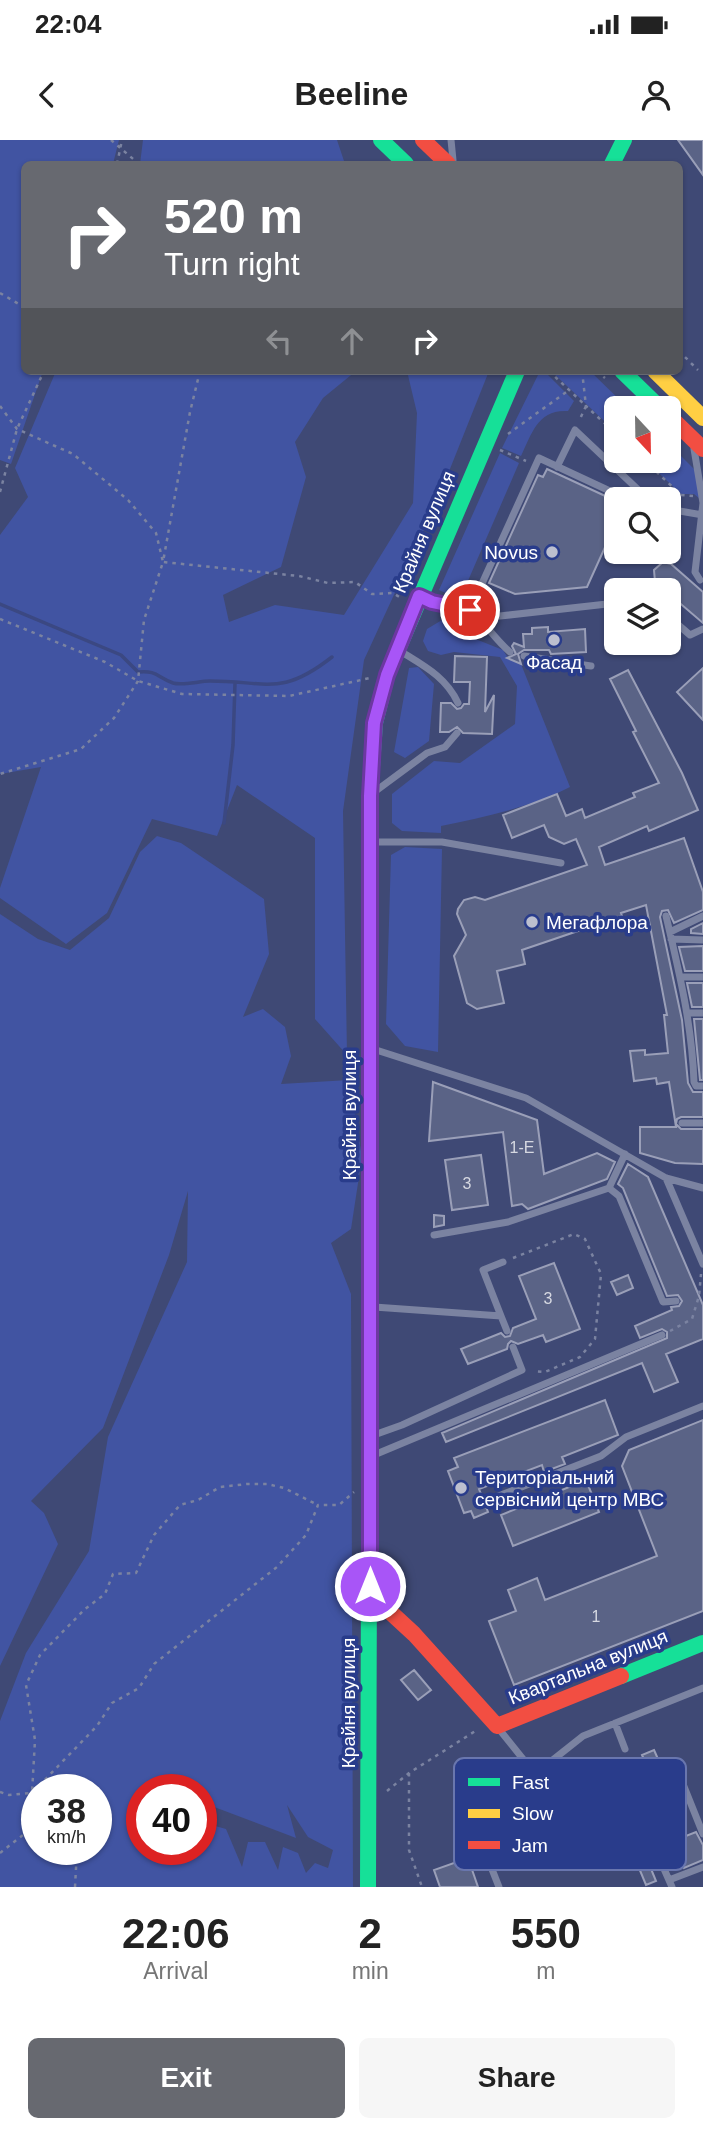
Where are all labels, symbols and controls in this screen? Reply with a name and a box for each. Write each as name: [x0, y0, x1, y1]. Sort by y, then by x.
text: 22:04: [35, 9, 102, 39]
icon: back: [28, 76, 66, 114]
text: Beeline: [295, 76, 408, 112]
icon: person: [637, 76, 675, 114]
icon: right: [49, 189, 140, 280]
text: 520 m: [164, 189, 303, 243]
text: Turn right: [164, 246, 300, 282]
icon: left: [260, 322, 298, 360]
icon: ahead: [333, 322, 371, 360]
icon: right: [406, 322, 444, 360]
north arrow: [604, 396, 681, 472]
map controls: [604, 396, 681, 655]
street label: Крайня вулиця: [389, 468, 459, 596]
button: search: [604, 487, 681, 564]
place label: Novus: [484, 542, 538, 563]
marker: Novus: [544, 544, 560, 560]
button: layers: [604, 578, 681, 655]
pin: [440, 580, 500, 640]
icon: arrive: [451, 591, 489, 629]
marker: Фасад: [546, 632, 562, 648]
place label: Фасад: [526, 652, 582, 673]
place label: Мегафлора: [546, 912, 648, 933]
marker: Мегафлора: [524, 914, 540, 930]
street label: Крайня вулиця: [339, 1050, 360, 1180]
house number: 1-Е: [510, 1139, 534, 1156]
house number: 3: [463, 1175, 472, 1192]
house number: 3: [544, 1290, 553, 1307]
place label: Територіальний сервісний центр МВС: [475, 1467, 664, 1510]
marker: Територіальний сервісний центр МВС: [453, 1480, 469, 1496]
position arrow: [333, 1549, 407, 1623]
house number: 1: [592, 1608, 601, 1625]
street label: Квартальна вулиця: [505, 1625, 671, 1709]
street label: Крайня вулиця: [338, 1638, 359, 1768]
legend: [454, 1758, 686, 1870]
text: Fast: [512, 1772, 550, 1793]
speed limit sign: 40: [126, 1774, 217, 1865]
text: 38: [47, 1791, 86, 1830]
text: Slow: [512, 1803, 553, 1824]
text: km/h: [47, 1827, 86, 1847]
text: Jam: [512, 1835, 548, 1856]
text: 22:06: [122, 1910, 230, 1957]
text: 2: [358, 1910, 382, 1957]
text: 550: [511, 1910, 581, 1957]
text: Arrival: [143, 1958, 208, 1984]
text: min: [352, 1958, 389, 1984]
text: m: [536, 1958, 555, 1984]
button: Exit: [28, 2038, 345, 2118]
button: Share: [359, 2038, 675, 2118]

